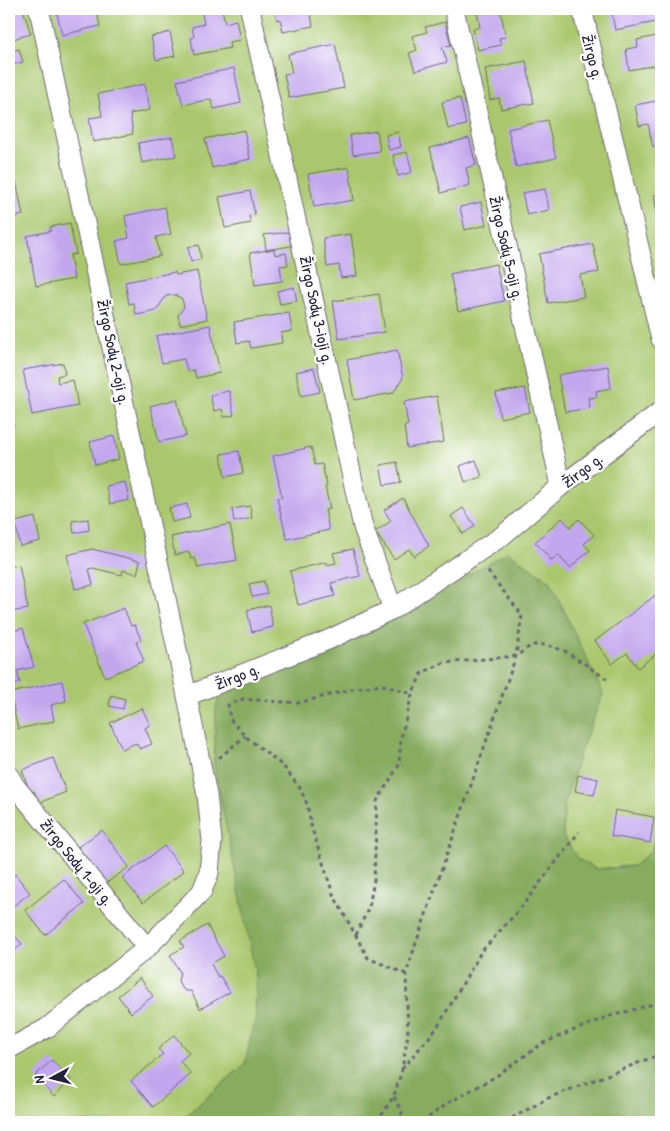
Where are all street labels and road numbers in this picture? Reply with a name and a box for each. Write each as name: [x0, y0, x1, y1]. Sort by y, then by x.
street label: Žirgo g.: [577, 32, 609, 82]
street label: Žirgo Sodų 5-oji g.: [484, 194, 530, 302]
street label: Žirgo Sodų 3-ioji g.: [295, 254, 339, 366]
street label: Žirgo Sodų 2-oji g.: [92, 297, 136, 407]
street label: Žirgo g.: [557, 447, 607, 493]
street label: Žirgo g.: [212, 657, 262, 695]
street label: Žirgo Sodų 1-oji g.: [35, 814, 119, 910]

